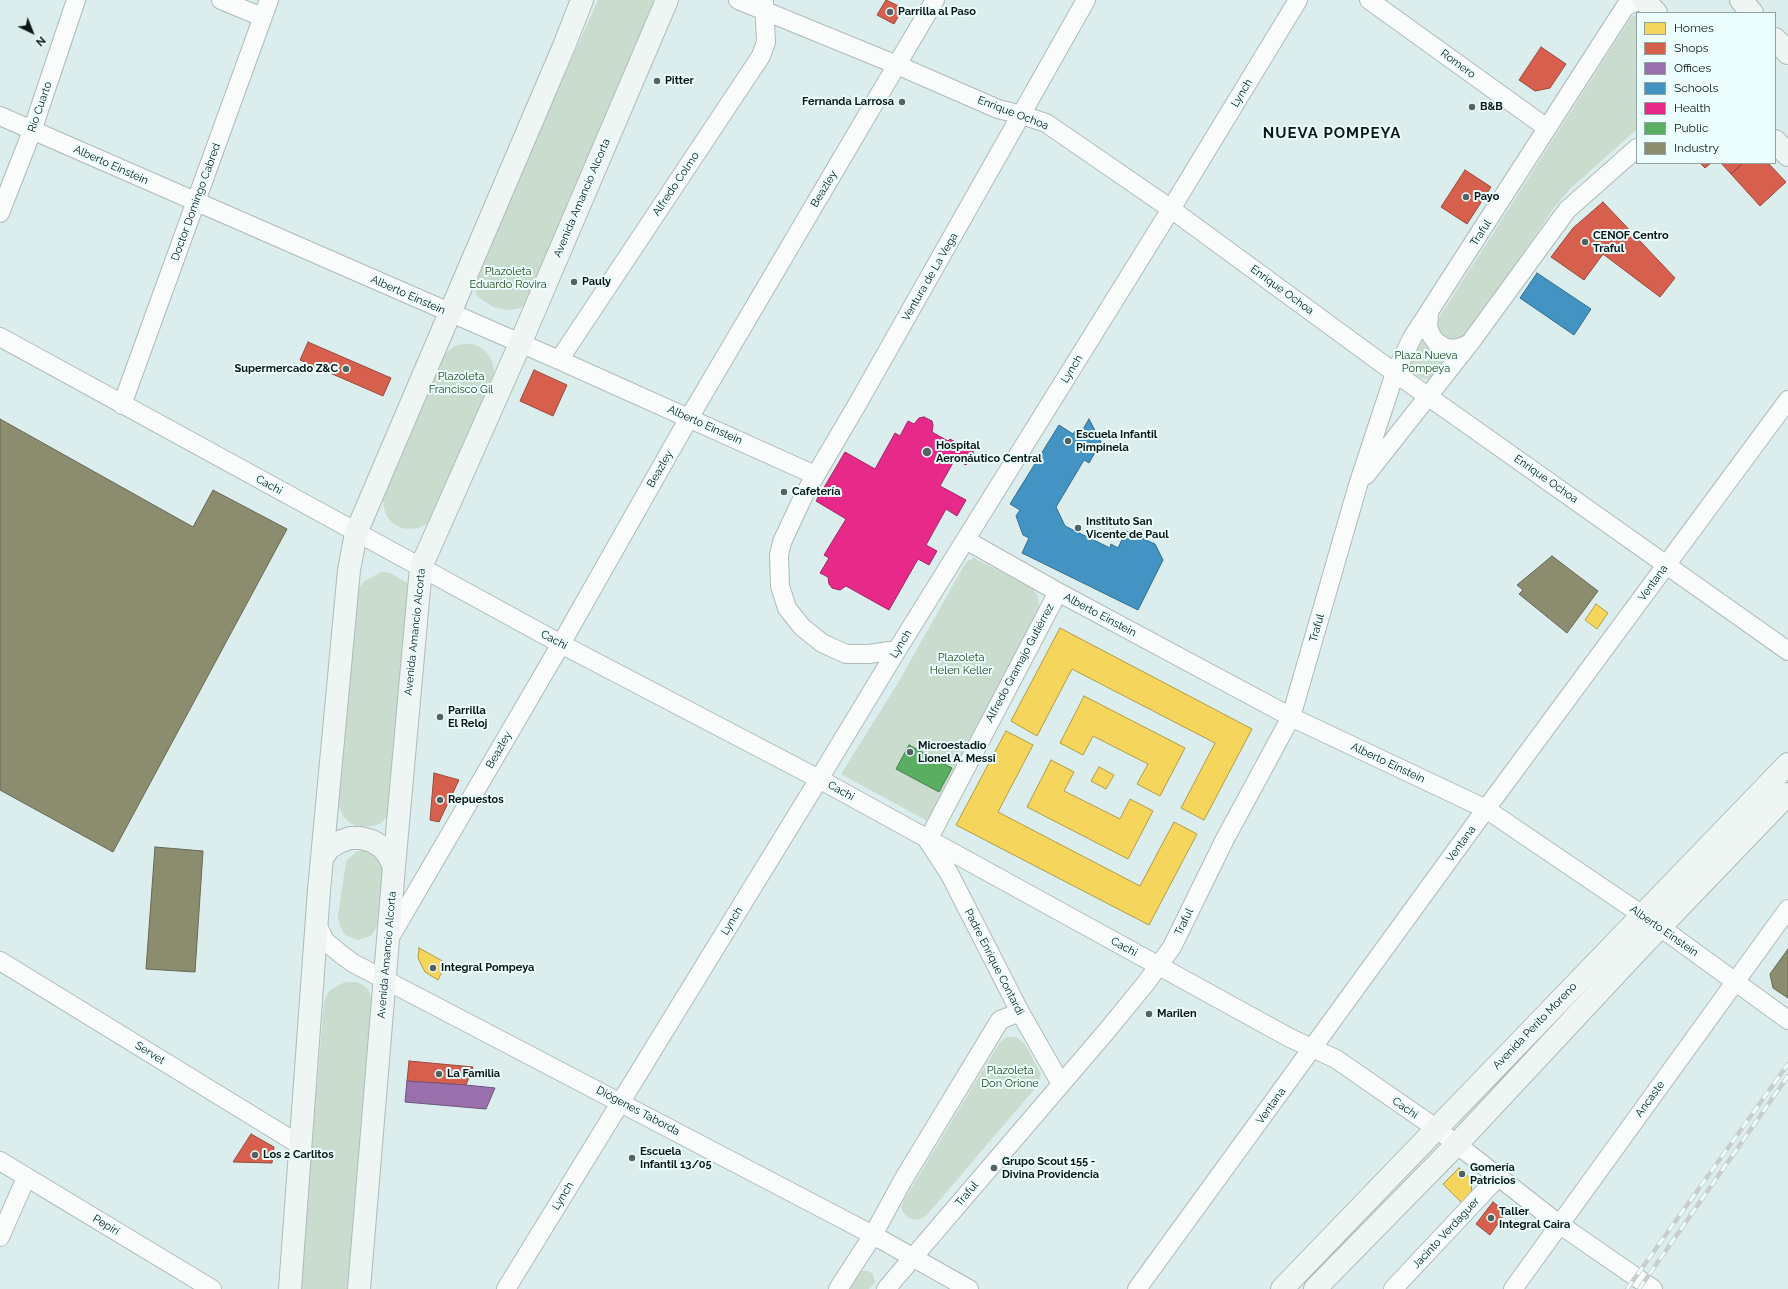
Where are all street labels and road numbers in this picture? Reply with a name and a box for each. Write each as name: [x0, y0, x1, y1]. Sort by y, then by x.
street label: Romero: [1438, 47, 1478, 81]
street label: Lynch: [1229, 77, 1255, 109]
street label: Río Cuarto: [25, 80, 55, 134]
street label: Enrique Ochoa: [976, 93, 1050, 133]
street label: Avenida Amancio Alcorta: [551, 137, 613, 259]
street label: Doctor Domingo Cabred: [169, 141, 223, 263]
street label: Alberto Einstein: [72, 143, 150, 187]
street label: Alfredo Colmo: [650, 150, 702, 218]
street label: Beazley: [808, 168, 840, 210]
street label: Traful: [1468, 217, 1494, 249]
street label: Ventura de La Vega: [899, 231, 961, 323]
street label: Enrique Ochoa: [1248, 263, 1316, 317]
street label: Alberto Einstein: [369, 273, 447, 317]
street label: Lynch: [1058, 353, 1086, 385]
street label: Alberto Einstein: [666, 403, 744, 447]
street label: Beazley: [644, 448, 676, 490]
street label: Enrique Ochoa: [1511, 452, 1581, 506]
street label: Cachi: [253, 472, 285, 498]
street label: Ventana: [1635, 562, 1671, 604]
street label: Avenida Amancio Alcorta: [402, 568, 428, 696]
street label: Alberto Einstein: [1062, 590, 1138, 640]
street label: Alfredo Gramajo Gutiérrez: [983, 601, 1057, 725]
street label: Traful: [1307, 612, 1327, 644]
street label: Cachi: [538, 628, 570, 652]
street label: Lynch: [887, 628, 915, 660]
street label: Beazley: [483, 729, 515, 771]
street label: Alberto Einstein: [1349, 740, 1427, 786]
street label: Cachi: [825, 778, 857, 804]
street label: Ventana: [1443, 823, 1479, 865]
street label: Avenida Amancio Alcorta: [375, 891, 399, 1019]
street label: Alberto Einstein: [1627, 903, 1701, 959]
street label: Lynch: [718, 905, 746, 937]
street label: Traful: [1172, 906, 1196, 938]
street label: Padre Enrique Contardi: [961, 907, 1027, 1017]
street label: Cachi: [1108, 934, 1140, 960]
street label: Avenida Perito Moreno: [1490, 980, 1580, 1072]
street label: Servet: [133, 1039, 167, 1067]
street label: Ancaste: [1633, 1078, 1667, 1120]
street label: Diógenes Taborda: [594, 1083, 682, 1139]
street label: Ventana: [1253, 1085, 1289, 1127]
street label: Cachi: [1390, 1094, 1420, 1122]
street label: Traful: [953, 1179, 981, 1209]
street label: Lynch: [549, 1180, 577, 1212]
street label: Jacinto Verdaguer: [1410, 1195, 1482, 1271]
street label: Pepirí: [90, 1212, 122, 1238]

